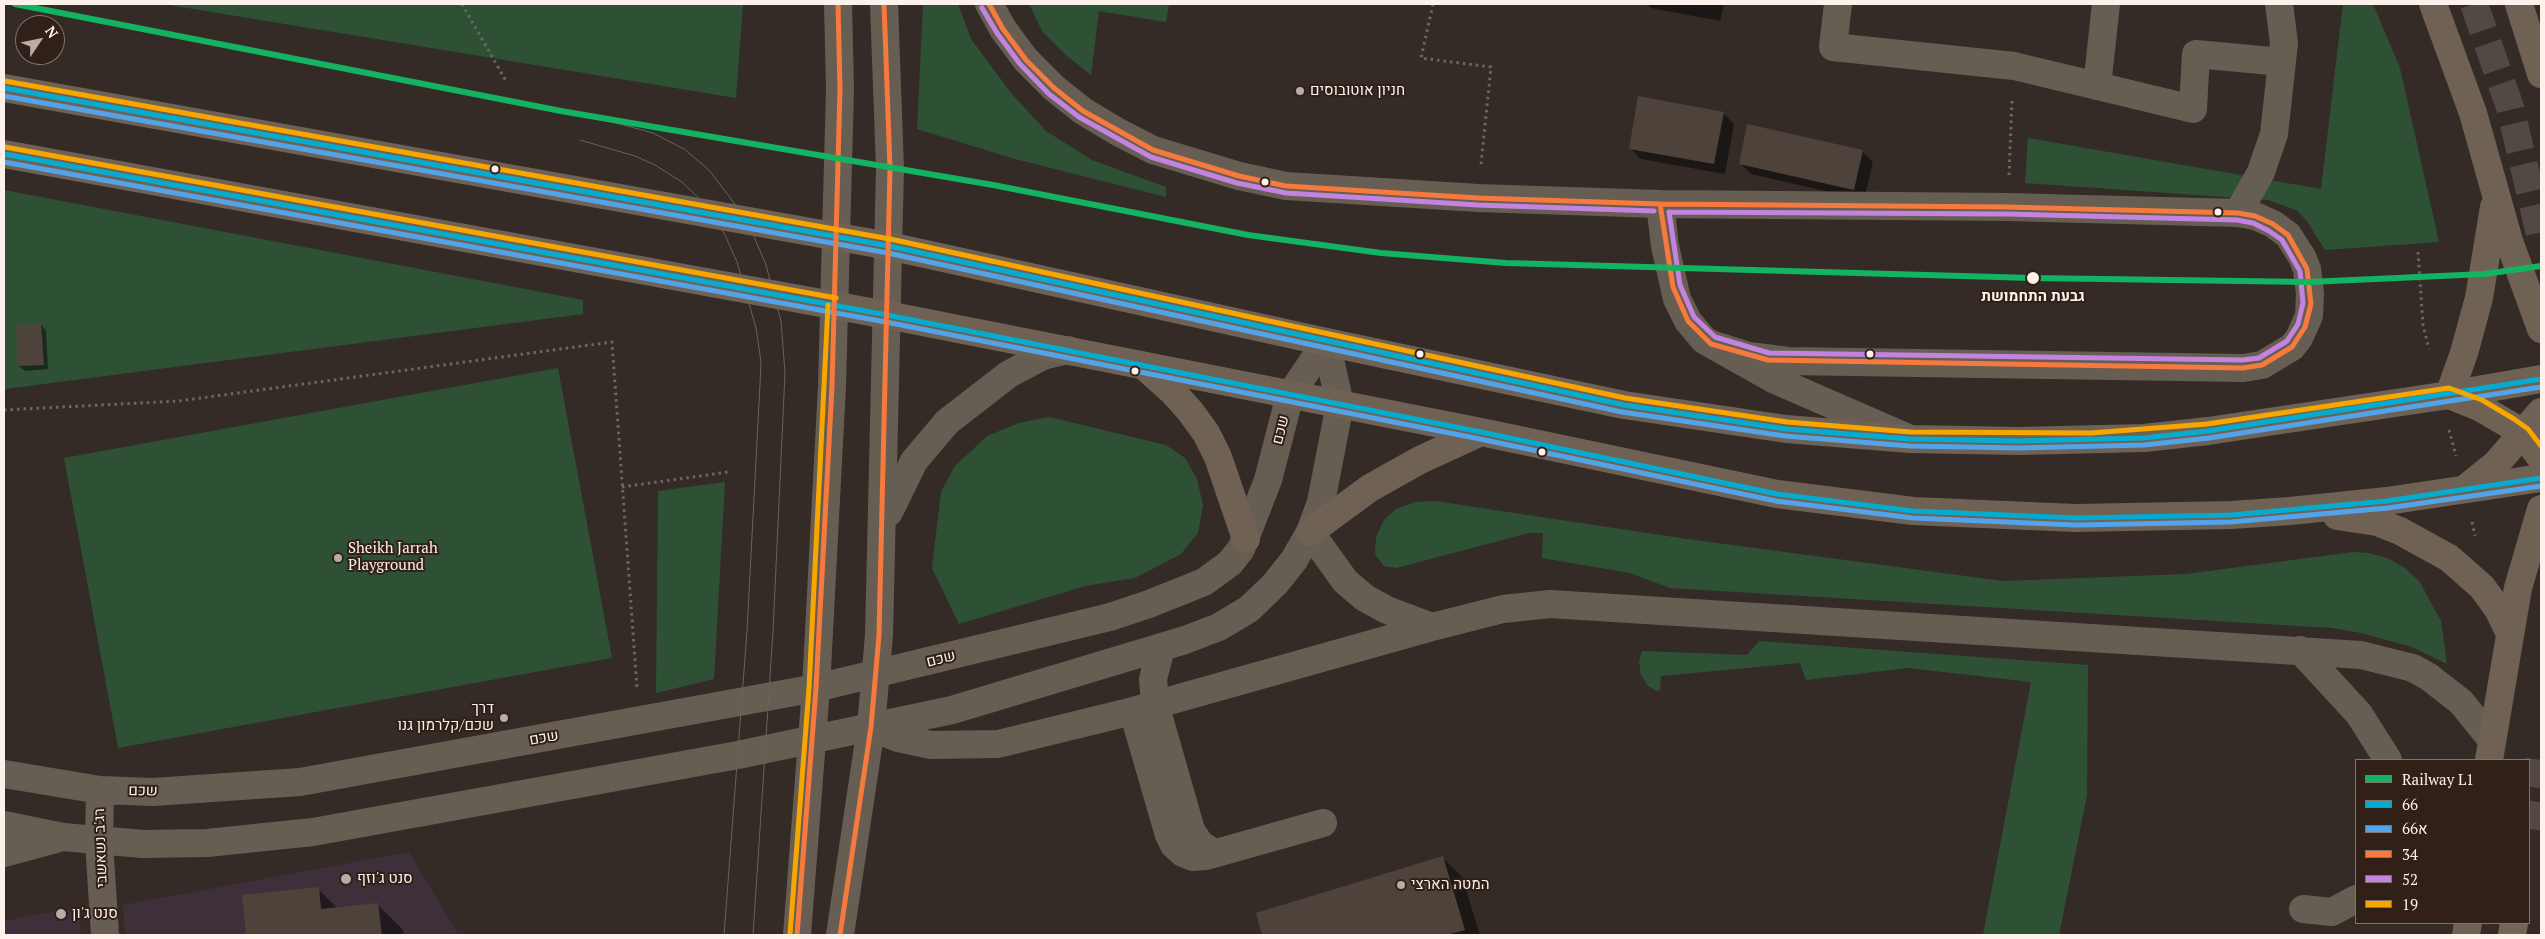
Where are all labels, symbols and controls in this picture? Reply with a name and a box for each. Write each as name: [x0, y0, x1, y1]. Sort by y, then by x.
north arrow: [15, 15, 65, 65]
text: N: [41, 22, 63, 42]
place label: חניון אוטובוסים: [1310, 82, 1405, 100]
marker: חניון אוטובוסים: [1294, 85, 1306, 97]
unlabelled marker: [490, 164, 500, 174]
unlabelled marker: [1260, 177, 1270, 187]
unlabelled marker: [2213, 207, 2223, 217]
marker: גבעת התחמושת: [2025, 270, 2041, 286]
place label: גבעת התחמושת: [1981, 288, 2085, 306]
unlabelled marker: [1415, 349, 1425, 359]
unlabelled marker: [1865, 349, 1875, 359]
unlabelled marker: [1130, 366, 1140, 376]
street label: שכם: [1269, 414, 1293, 446]
unlabelled marker: [1537, 447, 1547, 457]
place label: Sheikh Jarrah Playground: [348, 540, 438, 575]
marker: Sheikh Jarrah Playground: [332, 552, 344, 564]
street label: שכם: [925, 647, 957, 671]
place label: דרך שכם/קלרמון גנו: [397, 700, 494, 735]
marker: דרך שכם/קלרמון גנו: [498, 712, 510, 724]
street label: שכם: [528, 727, 560, 749]
legend: [2355, 759, 2530, 924]
text: Railway L1: [2402, 769, 2474, 789]
street label: שכם: [128, 782, 158, 800]
text: 66: [2402, 794, 2418, 814]
street label: רג'ב נשאשבי: [91, 808, 111, 888]
text: 66א: [2402, 818, 2428, 838]
text: 34: [2402, 844, 2418, 864]
text: 52: [2402, 869, 2418, 889]
place label: סנט ג'וזף: [357, 870, 413, 888]
marker: סנט ג'וזף: [339, 872, 353, 886]
place label: המטה הארצי: [1411, 876, 1490, 894]
marker: המטה הארצי: [1395, 879, 1407, 891]
text: 19: [2402, 894, 2418, 914]
place label: סנט ג'ון: [72, 905, 118, 923]
marker: סנט ג'ון: [54, 907, 68, 921]

